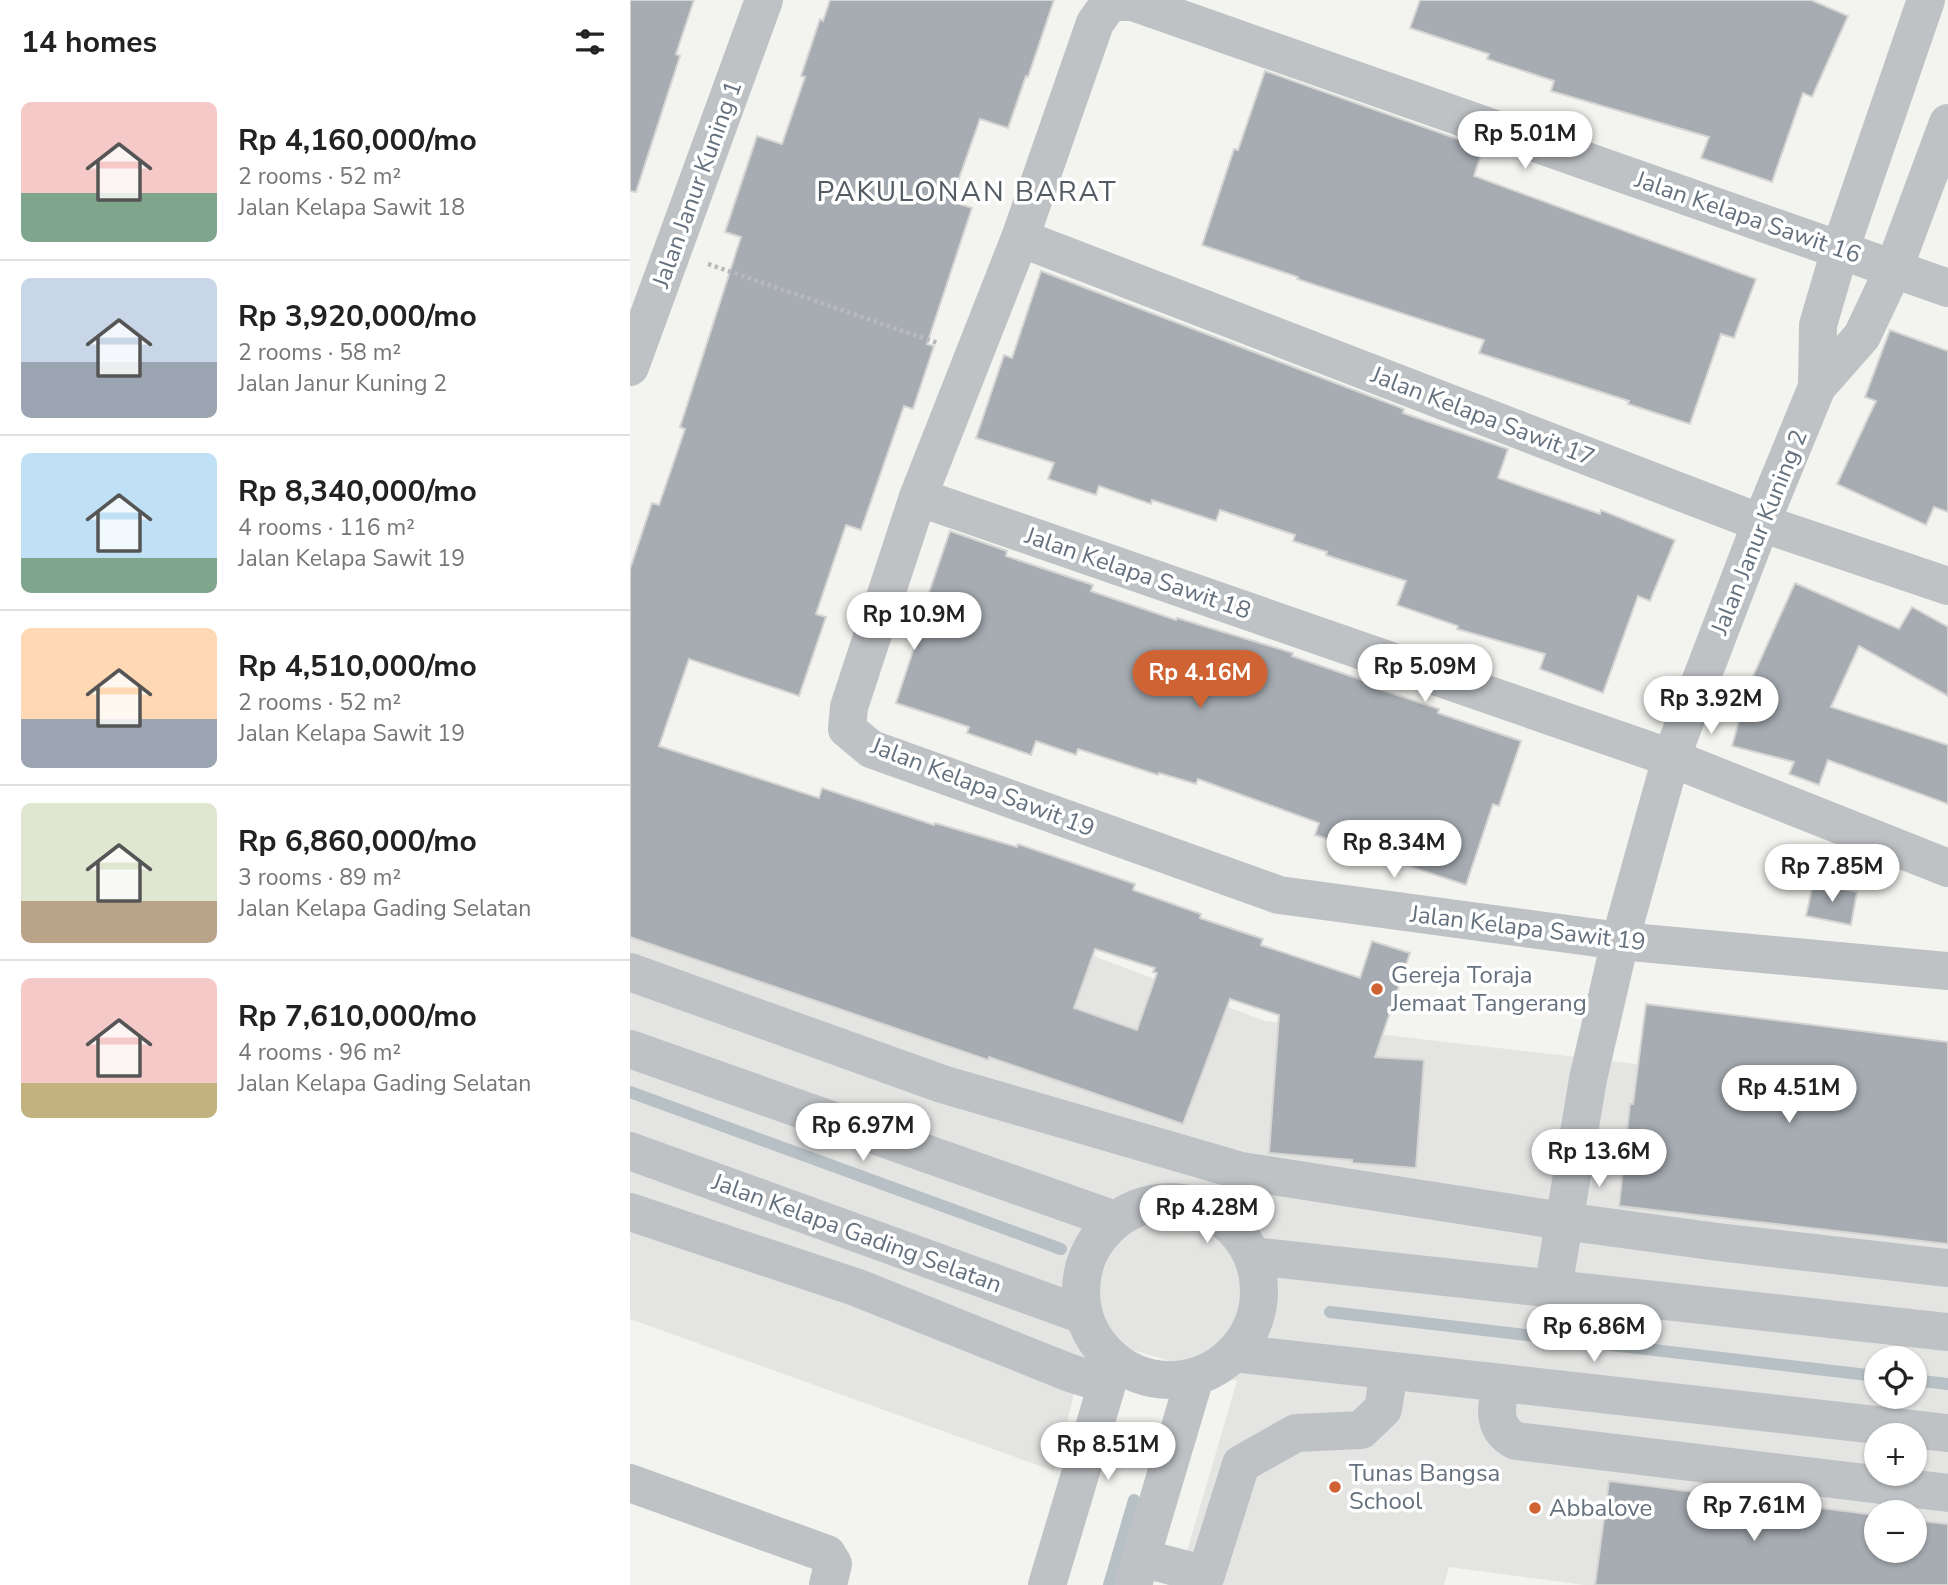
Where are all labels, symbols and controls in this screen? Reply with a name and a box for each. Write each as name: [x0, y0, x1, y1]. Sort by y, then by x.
text: 14 homes: [21, 22, 157, 63]
icon: filters: [571, 23, 609, 61]
street label: Jalan Janur Kuning 1: [644, 76, 749, 293]
pin: Rp 5.01M: [1453, 111, 1597, 171]
text: Rp 5.01M: [1474, 118, 1576, 149]
text: Rp 4,160,000/mo: [238, 120, 477, 161]
icon: home: [77, 130, 161, 214]
text: 2 rooms · 52 m²: [238, 161, 401, 192]
street label: Jalan Kelapa Sawit 16: [1630, 163, 1865, 271]
district label: PAKULONAN BARAT: [816, 173, 1118, 211]
text: Jalan Kelapa Sawit 18: [238, 192, 465, 223]
text: Rp 3,920,000/mo: [238, 296, 477, 337]
icon: home: [77, 306, 161, 390]
text: 2 rooms · 58 m²: [238, 337, 401, 368]
street label: Jalan Kelapa Sawit 17: [1366, 358, 1599, 473]
text: Jalan Janur Kuning 2: [238, 368, 447, 399]
street label: Jalan Janur Kuning 2: [1703, 425, 1815, 640]
text: Rp 8,340,000/mo: [238, 471, 477, 512]
icon: home: [77, 481, 161, 565]
text: 4 rooms · 116 m²: [238, 512, 415, 543]
street label: Jalan Kelapa Sawit 18: [1020, 519, 1255, 627]
text: Jalan Kelapa Sawit 19: [238, 543, 465, 574]
pin: Rp 10.9M: [842, 592, 986, 652]
text: Rp 10.9M: [863, 599, 965, 630]
pin: Rp 5.09M: [1353, 644, 1497, 704]
text: Rp 4,510,000/mo: [238, 646, 477, 687]
pin: Rp 4.16M: [1128, 650, 1272, 710]
text: Rp 5.09M: [1374, 651, 1476, 682]
icon: home: [77, 656, 161, 740]
text: Rp 4.16M: [1149, 657, 1251, 688]
pin: Rp 3.92M: [1639, 676, 1783, 736]
text: Rp 3.92M: [1660, 683, 1762, 714]
text: 2 rooms · 52 m²: [238, 687, 401, 718]
text: Jalan Kelapa Sawit 19: [238, 718, 465, 749]
street label: Jalan Kelapa Sawit 19: [866, 729, 1099, 844]
pin: Rp 8.34M: [1322, 820, 1466, 880]
text: Rp 6,860,000/mo: [238, 821, 477, 862]
text: Rp 8.34M: [1343, 827, 1445, 858]
icon: home: [77, 831, 161, 915]
pin: Rp 7.85M: [1760, 844, 1904, 904]
text: Rp 7.85M: [1781, 851, 1883, 882]
text: 3 rooms · 89 m²: [238, 862, 401, 893]
text: Jalan Kelapa Gading Selatan: [238, 893, 531, 924]
street label: Jalan Kelapa Sawit 19: [1408, 898, 1647, 958]
place label: Gereja Toraja Jemaat Tangerang: [1390, 959, 1587, 1019]
marker: Gereja Toraja Jemaat Tangerang: [1369, 981, 1385, 997]
text: Rp 7,610,000/mo: [238, 996, 477, 1037]
icon: home: [77, 1006, 161, 1090]
text: 4 rooms · 96 m²: [238, 1037, 401, 1068]
pin: Rp 4.51M: [1717, 1066, 1861, 1125]
text: Jalan Kelapa Gading Selatan: [238, 1068, 531, 1099]
text: Rp 4.51M: [1738, 1072, 1840, 1103]
pin: Rp 6.97M: [791, 1104, 935, 1163]
text: Rp 6.97M: [812, 1110, 914, 1141]
pin: Rp 13.6M: [1527, 1130, 1671, 1189]
text: Rp 13.6M: [1548, 1136, 1650, 1167]
street label: Jalan Kelapa Gading Selatan: [707, 1165, 1006, 1300]
pin: Rp 4.28M: [1135, 1186, 1279, 1245]
text: Rp 4.28M: [1156, 1192, 1258, 1223]
pin: Rp 6.86M: [1522, 1304, 1666, 1364]
text: Rp 6.86M: [1543, 1311, 1645, 1342]
map controls: [1864, 1346, 1927, 1563]
button: locate: [1864, 1346, 1927, 1409]
pin: Rp 8.51M: [1036, 1422, 1180, 1482]
button: +: [1864, 1423, 1927, 1486]
text: Rp 8.51M: [1057, 1429, 1159, 1460]
place label: Tunas Bangsa School: [1349, 1457, 1500, 1517]
marker: Tunas Bangsa School: [1327, 1479, 1343, 1495]
pin: Rp 7.61M: [1682, 1484, 1826, 1543]
text: Rp 7.61M: [1703, 1490, 1805, 1521]
place label: Abbalove: [1549, 1492, 1652, 1524]
marker: Abbalove: [1527, 1500, 1543, 1516]
button: −: [1864, 1500, 1927, 1563]

